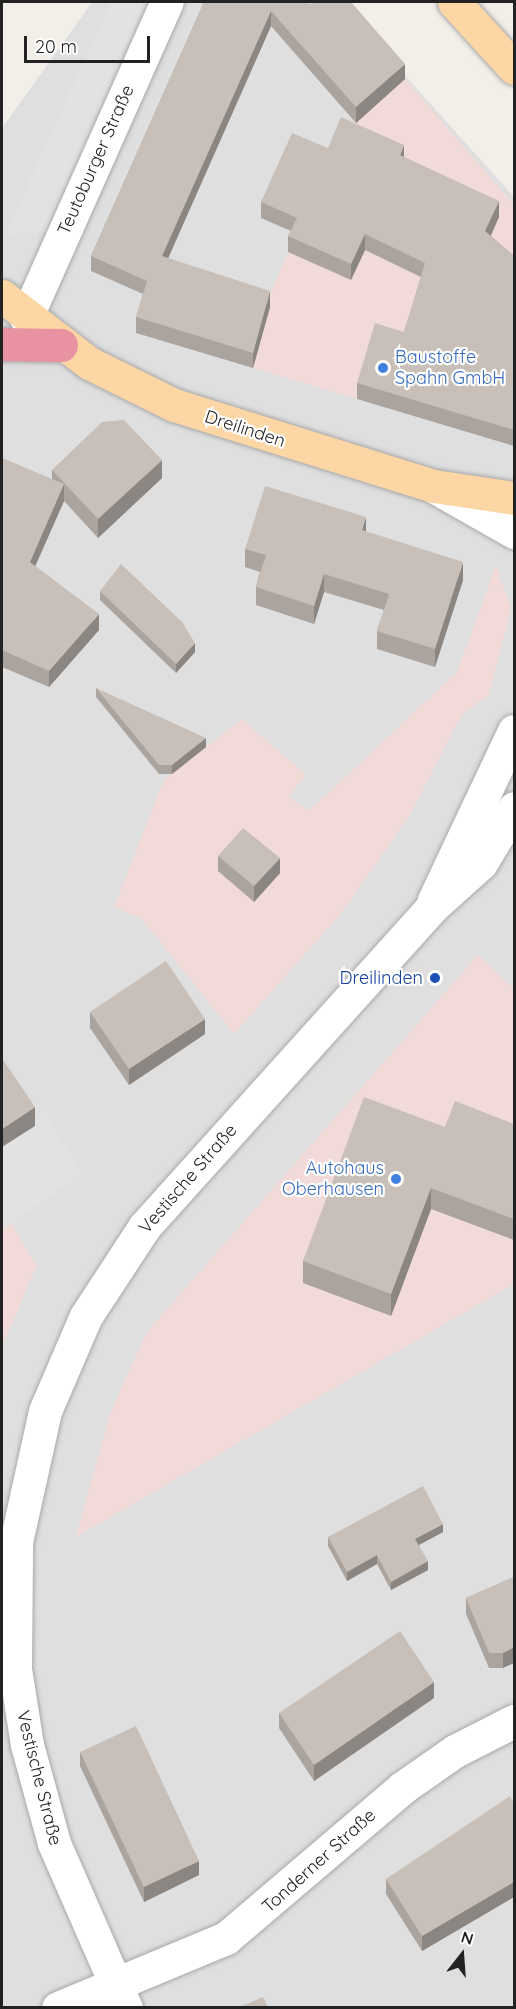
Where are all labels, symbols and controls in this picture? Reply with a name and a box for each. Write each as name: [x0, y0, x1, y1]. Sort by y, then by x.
scale bar: [27, 24, 153, 62]
text: 20 m: [35, 35, 77, 58]
street label: Teutoburger Straße: [53, 82, 139, 238]
place label: Baustoffe Spahn GmbH: [395, 347, 505, 389]
marker: Baustoffe Spahn GmbH: [376, 361, 390, 375]
street label: Dreilinden: [202, 406, 288, 452]
place label: Dreilinden: [340, 967, 423, 989]
marker: Dreilinden: [428, 971, 442, 985]
street label: Vestische Straße: [135, 1120, 241, 1238]
place label: Autohaus Oberhausen: [282, 1158, 384, 1200]
marker: Autohaus Oberhausen: [389, 1172, 403, 1186]
street label: Vestische Straße: [12, 1708, 66, 1848]
street label: Tonderner Straße: [258, 1804, 380, 1918]
north arrow: [432, 1925, 492, 1985]
text: N: [459, 1927, 476, 1949]

